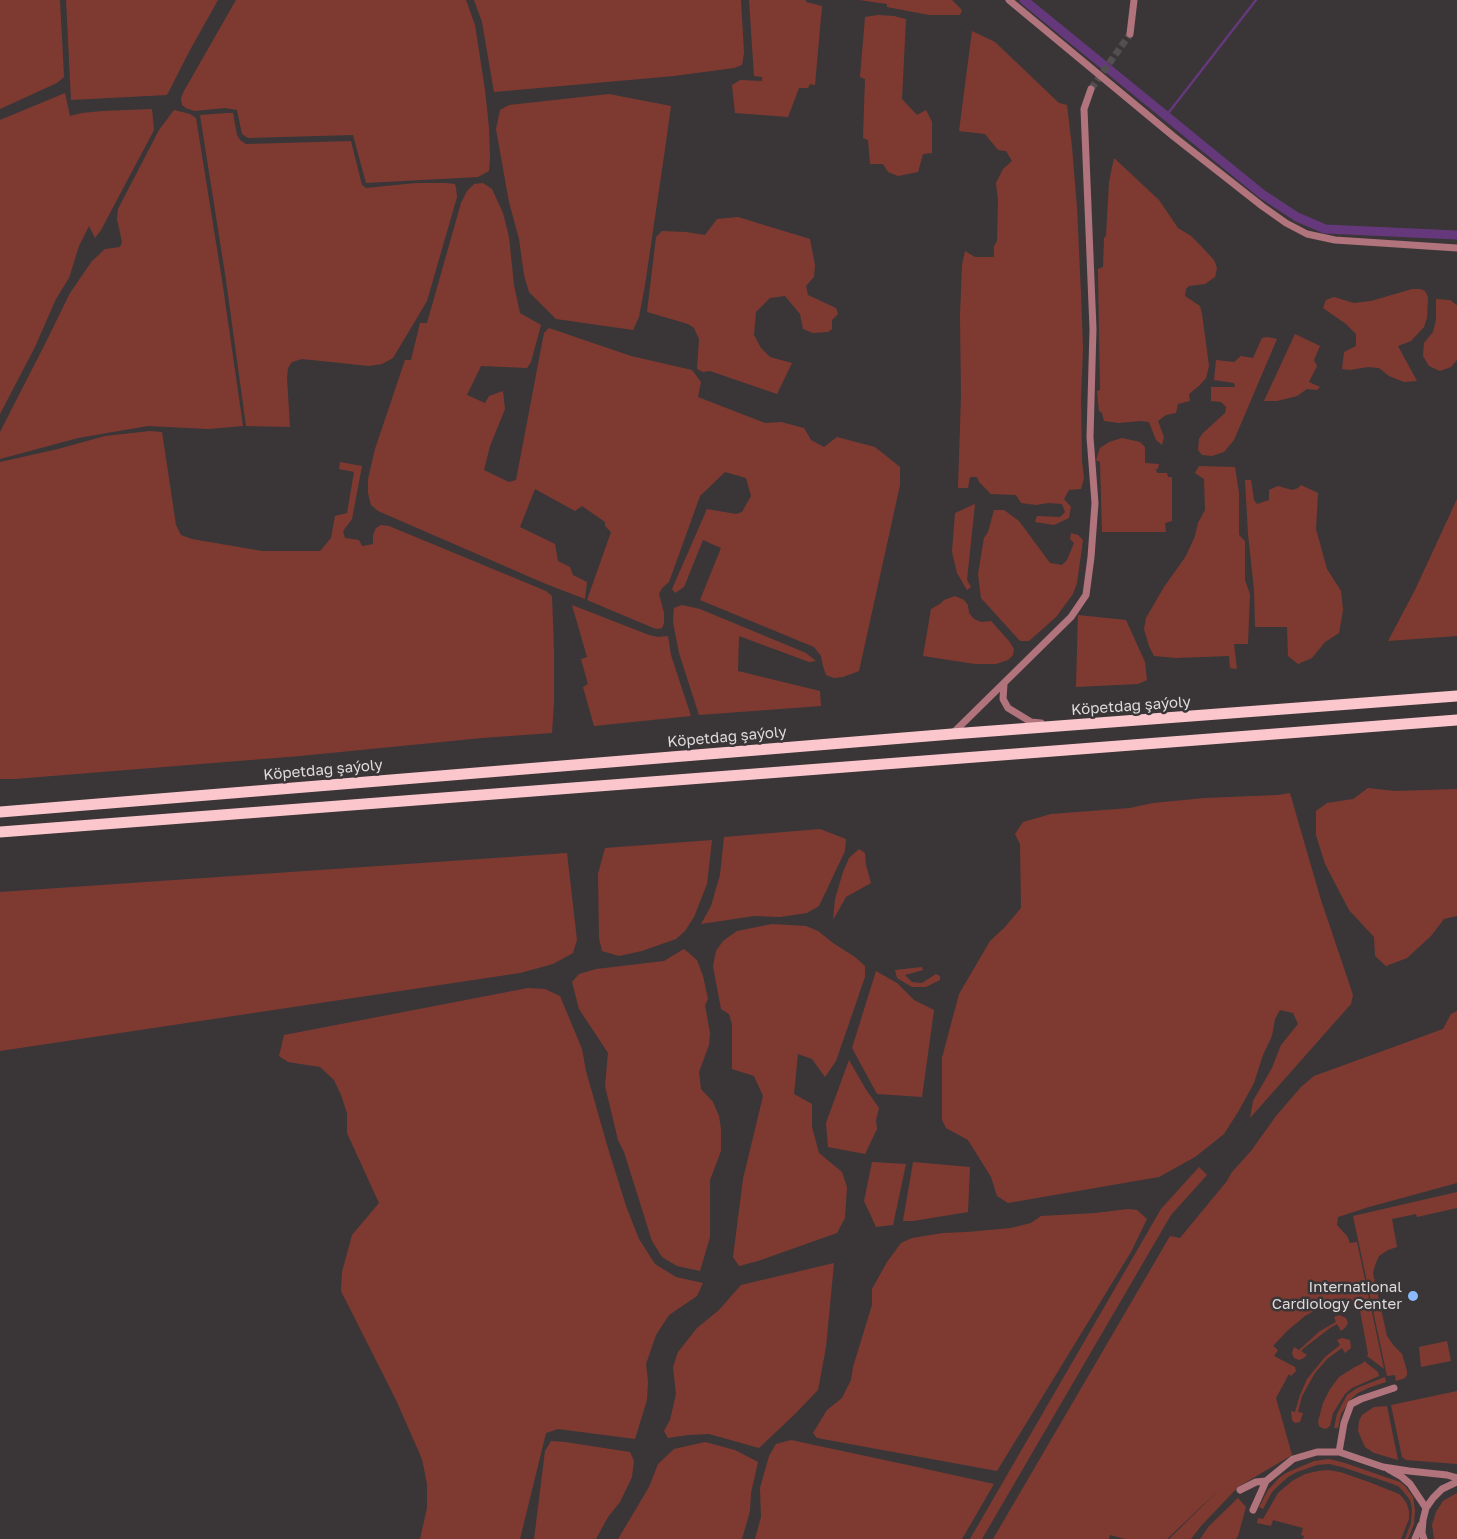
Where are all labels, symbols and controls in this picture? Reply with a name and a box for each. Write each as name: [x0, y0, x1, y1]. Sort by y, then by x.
street label: Köpetdag şaýoly: [1071, 693, 1191, 719]
street label: Köpetdag şaýoly: [667, 723, 787, 751]
street label: Köpetdag şaýoly: [263, 756, 383, 784]
place label: International Cardiology Center: [1272, 1278, 1402, 1313]
marker: International Cardiology Center: [1406, 1289, 1420, 1303]

